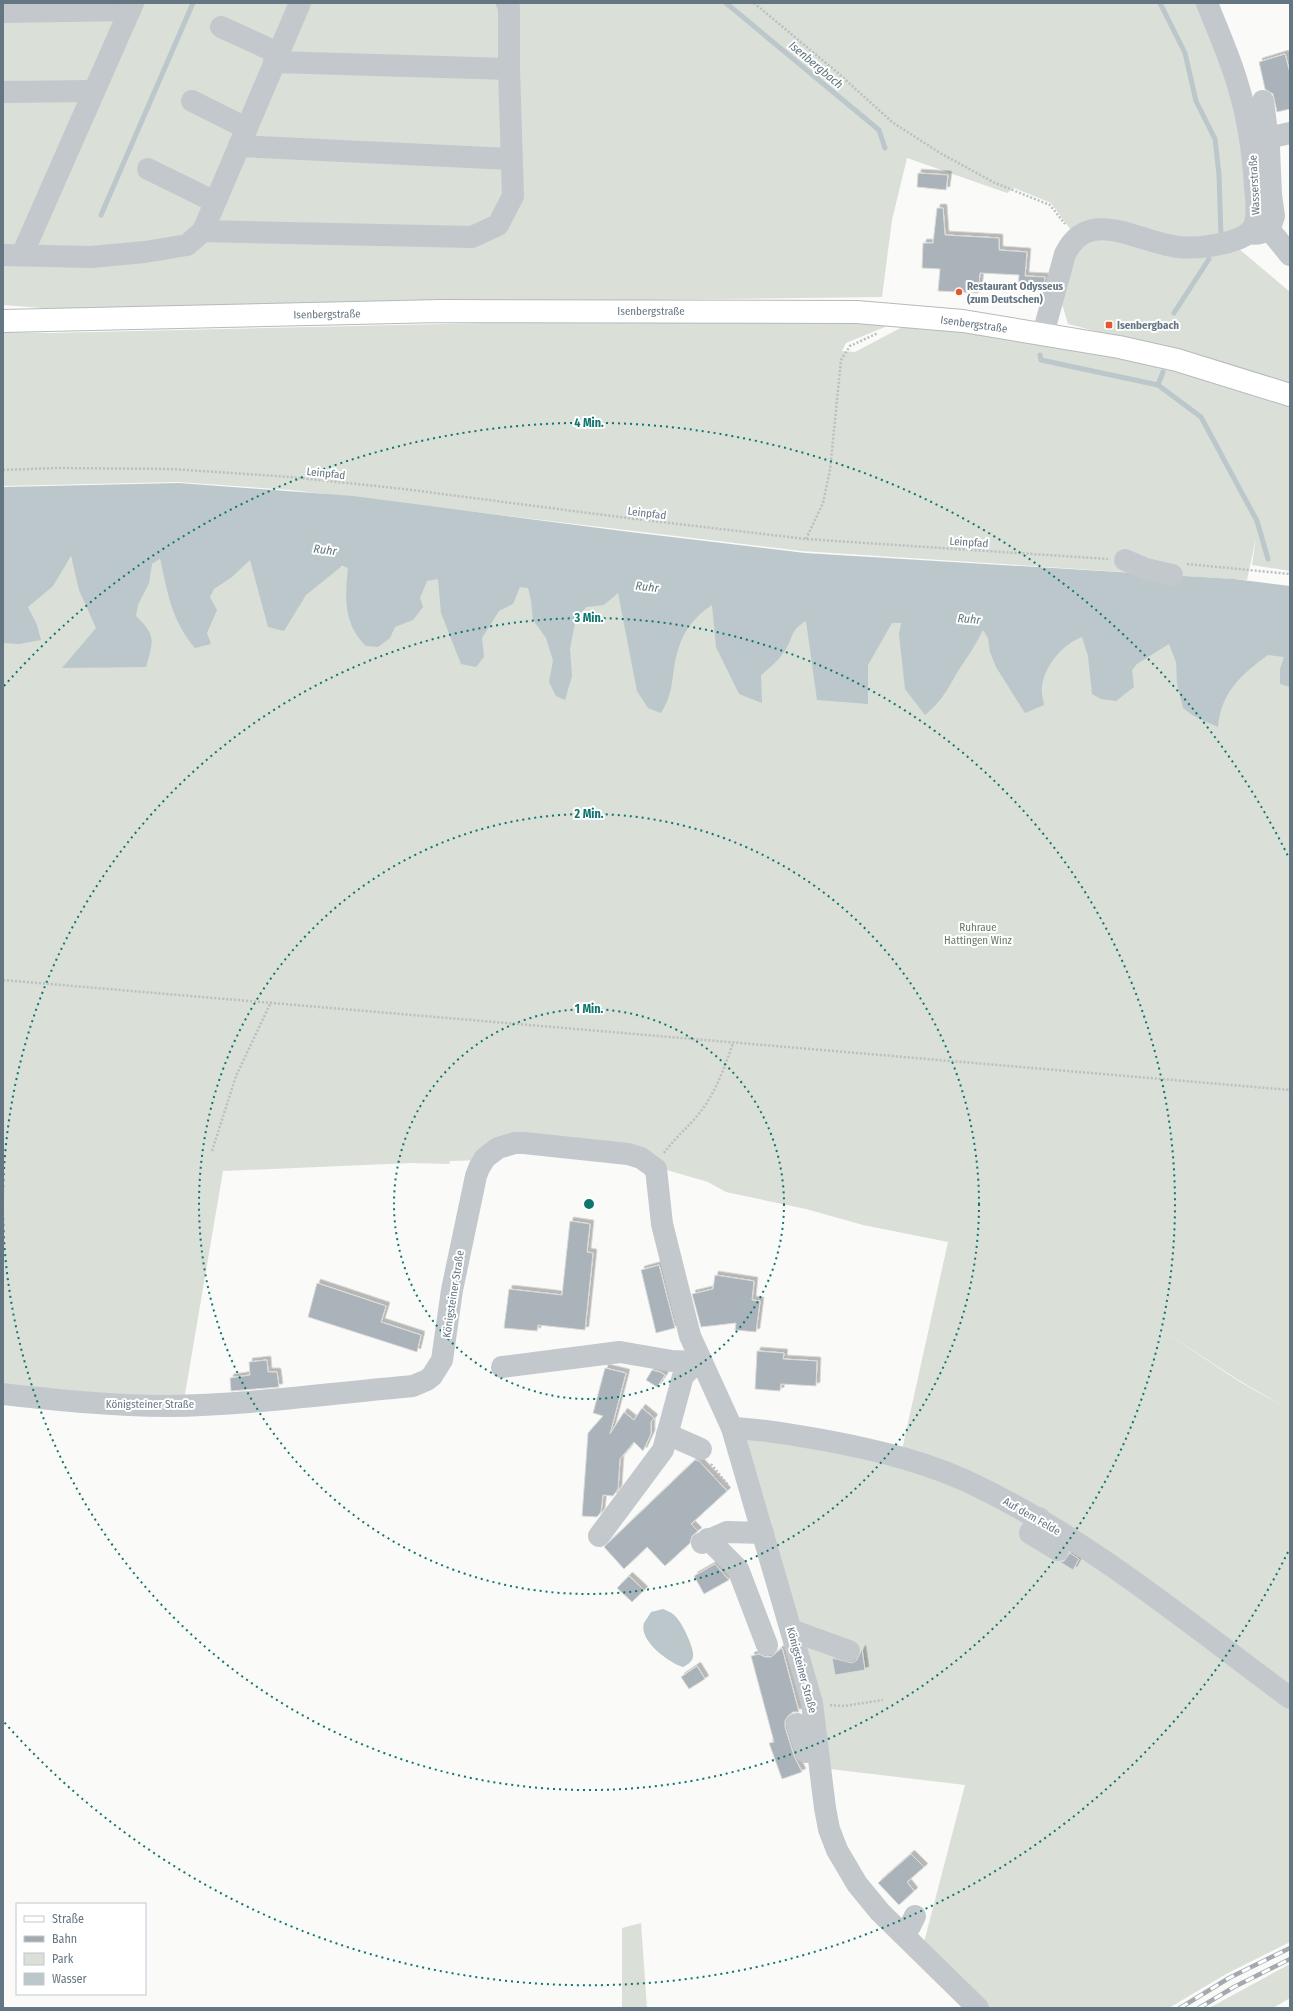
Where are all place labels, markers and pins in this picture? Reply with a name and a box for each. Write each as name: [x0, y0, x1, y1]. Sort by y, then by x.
place label: Restaurant Odysseus (zum Deutschen): [967, 280, 1063, 306]
marker: Restaurant Odysseus (zum Deutschen): [954, 287, 964, 297]
place label: Isenbergbach: [1117, 319, 1179, 332]
marker: Isenbergbach: [1104, 320, 1114, 330]
centre of rings: [582, 1197, 596, 1211]

